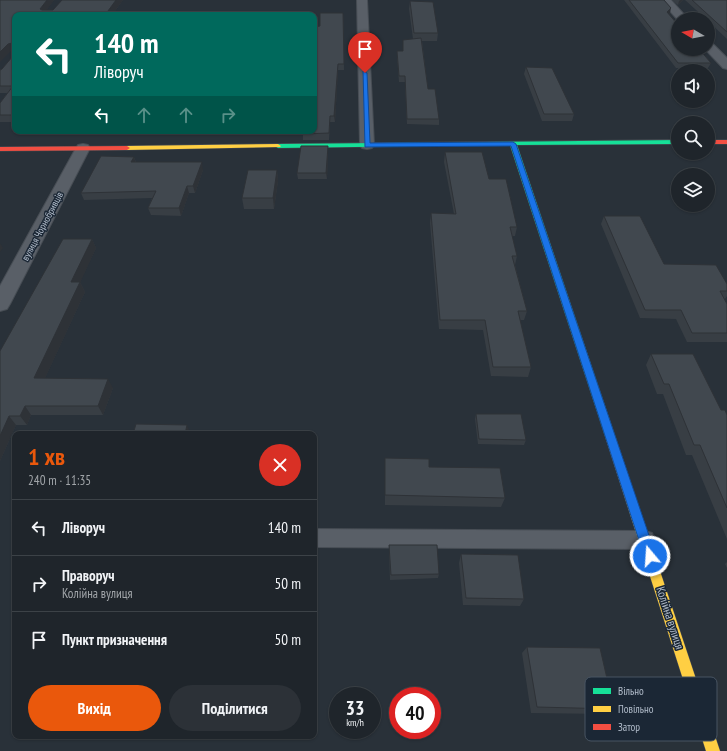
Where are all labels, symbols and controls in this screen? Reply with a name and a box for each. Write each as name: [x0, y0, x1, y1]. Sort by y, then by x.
north arrow: [671, 12, 715, 56]
map controls: [671, 12, 715, 212]
text: 140 m: [94, 24, 158, 61]
icon: left: [28, 28, 80, 80]
pin: [348, 32, 382, 73]
icon: arrive: [354, 38, 376, 60]
text: Ліворуч: [94, 60, 144, 83]
button: sound: [671, 64, 715, 108]
icon: left: [91, 104, 113, 126]
icon: ahead: [133, 104, 155, 126]
icon: ahead: [175, 104, 197, 126]
icon: right: [217, 104, 239, 126]
button: search: [671, 116, 715, 160]
button: layers: [671, 168, 715, 212]
street label: вулиця Чорнобривців: [19, 189, 66, 263]
text: 1 хв: [28, 441, 65, 472]
button: close: [259, 444, 301, 486]
text: 240 m · 11:35: [28, 472, 91, 489]
icon: left: [28, 517, 50, 539]
text: Ліворуч: [62, 518, 105, 537]
text: 140 m: [268, 518, 301, 537]
position arrow: [629, 535, 671, 577]
text: Праворуч: [62, 566, 115, 585]
icon: right: [28, 573, 50, 595]
text: 50 m: [275, 574, 301, 593]
text: Колійна вулиця: [62, 585, 133, 602]
street label: Колійна вулиця: [653, 585, 688, 651]
icon: arrive: [28, 629, 50, 651]
text: Пункт призначення: [62, 630, 167, 649]
text: 50 m: [275, 630, 301, 649]
legend: [585, 677, 717, 741]
text: Вільно: [618, 684, 644, 698]
button: Вихід: [28, 685, 161, 731]
button: Поділитися: [169, 685, 301, 731]
speed limit sign: 40: [389, 687, 441, 739]
text: 33: [345, 695, 365, 721]
text: Повільно: [618, 702, 654, 716]
text: km/h: [346, 716, 364, 729]
text: Затор: [618, 720, 640, 734]

